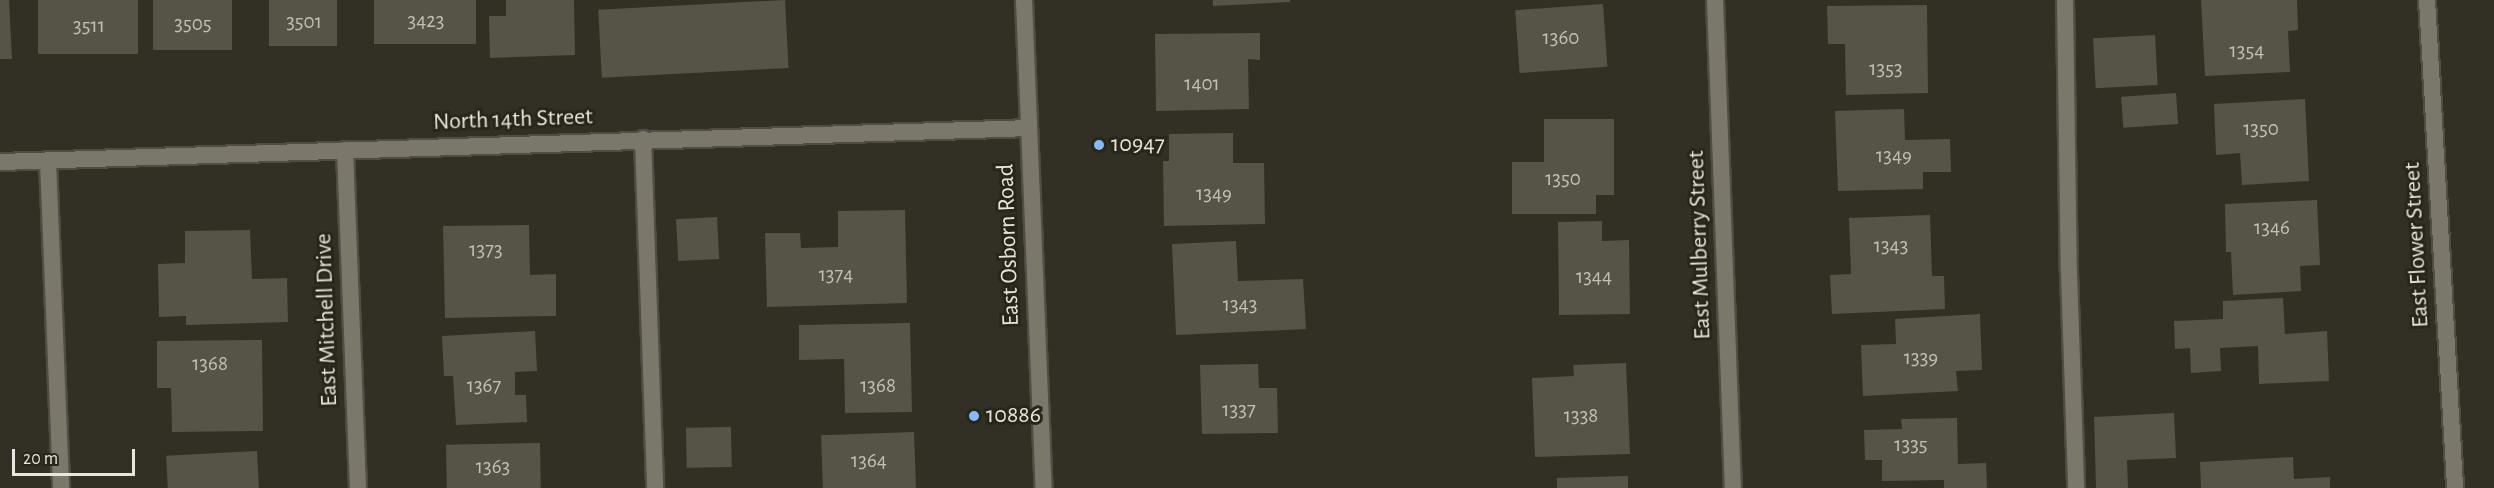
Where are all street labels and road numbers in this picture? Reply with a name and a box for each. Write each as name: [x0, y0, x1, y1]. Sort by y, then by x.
street label: North 14th Street: [433, 103, 593, 137]
street label: East Mulberry Street: [1682, 150, 1718, 340]
street label: East Flower Street: [2398, 162, 2436, 328]
street label: East Osborn Road: [992, 163, 1026, 327]
street label: East Mitchell Drive: [310, 233, 344, 407]

